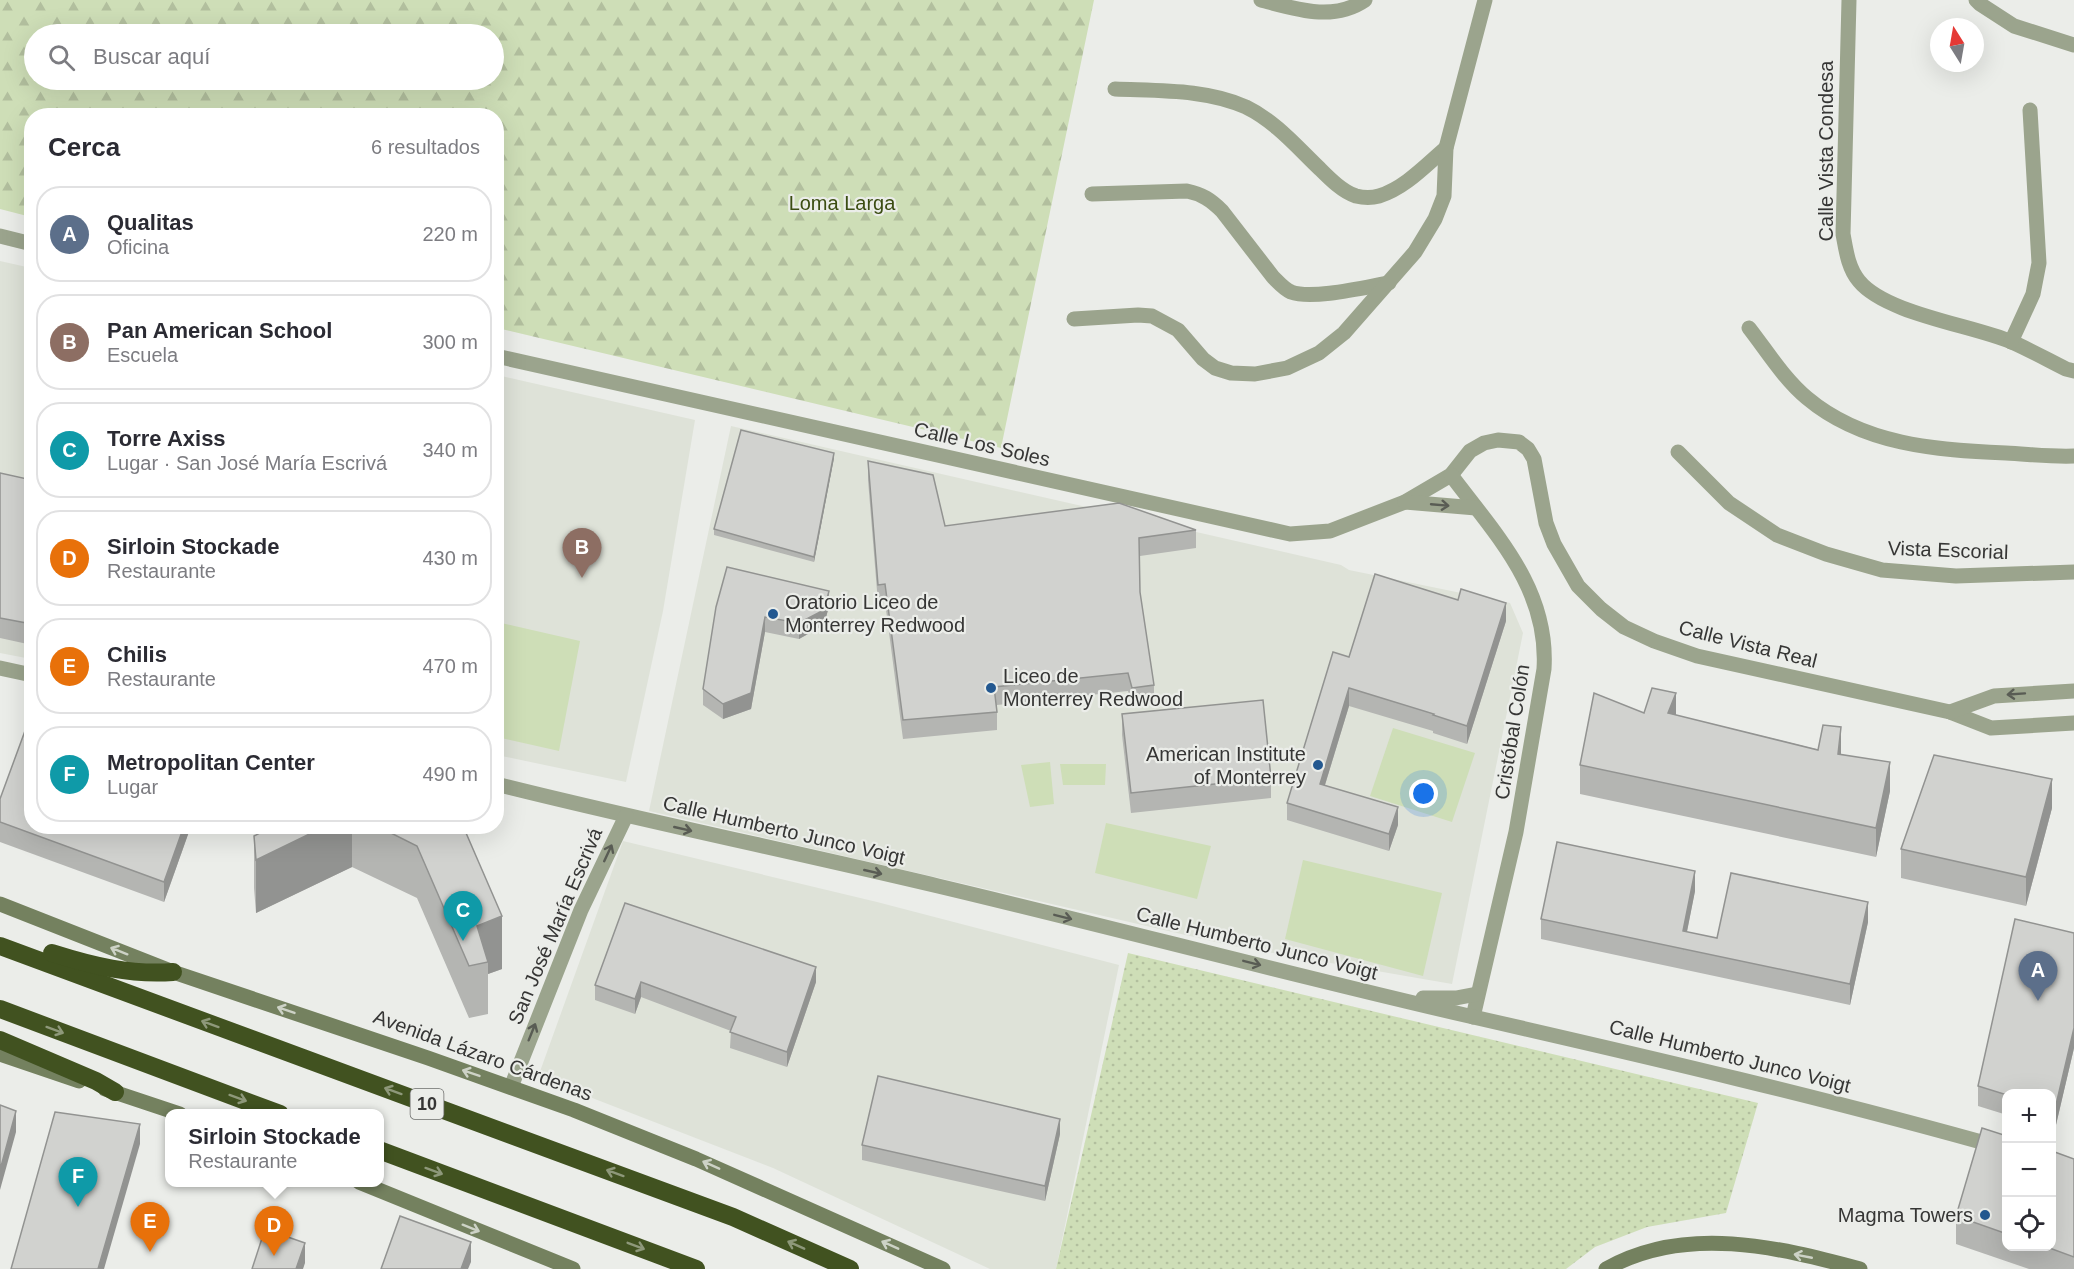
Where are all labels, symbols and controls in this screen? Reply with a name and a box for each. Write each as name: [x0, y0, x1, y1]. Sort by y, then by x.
north arrow: [1930, 18, 1984, 72]
search box: [24, 24, 504, 90]
icon: search: [45, 41, 78, 74]
text: Buscar aquí: [93, 44, 210, 69]
street label: Calle Vista Condesa: [1815, 60, 1837, 241]
text: Cerca: [48, 132, 120, 162]
text: 6 resultados: [371, 136, 480, 158]
park label: Loma Larga: [789, 192, 896, 214]
text: Qualitas: [107, 210, 194, 235]
text: A: [62, 223, 77, 245]
text: 220 m: [422, 223, 478, 245]
text: Oficina: [107, 236, 169, 258]
text: Pan American School: [107, 318, 332, 343]
text: B: [62, 331, 77, 353]
text: 300 m: [422, 331, 478, 353]
text: Escuela: [107, 344, 178, 366]
street label: Calle Los Soles: [912, 418, 1052, 470]
text: Torre Axiss: [107, 426, 226, 451]
text: C: [62, 439, 77, 461]
text: 340 m: [422, 439, 478, 461]
text: Lugar · San José María Escrivá: [107, 452, 387, 474]
one-way arrow: [1430, 500, 1450, 511]
pin: B: [562, 528, 602, 578]
text: Sirloin Stockade: [107, 534, 279, 559]
street label: Vista Escorial: [1887, 537, 2009, 563]
text: D: [62, 547, 77, 569]
text: 430 m: [422, 547, 478, 569]
text: Restaurante: [107, 560, 216, 582]
place label: Oratorio Liceo de Monterrey Redwood: [785, 591, 965, 636]
marker: Oratorio Liceo de Monterrey Redwood: [766, 607, 780, 621]
street label: Calle Vista Real: [1676, 616, 1820, 672]
text: Chilis: [107, 642, 167, 667]
text: E: [63, 655, 76, 677]
text: 470 m: [422, 655, 478, 677]
street label: Cristóbal Colón: [1490, 663, 1534, 801]
place label: Liceo de Monterrey Redwood: [1003, 665, 1183, 710]
text: Restaurante: [107, 668, 216, 690]
marker: Liceo de Monterrey Redwood: [984, 681, 998, 695]
one-way arrow: [2006, 689, 2026, 700]
place label: American Institute of Monterrey: [1146, 743, 1306, 788]
text: Metropolitan Center: [107, 750, 315, 775]
marker: American Institute of Monterrey: [1311, 758, 1325, 772]
text: F: [63, 763, 76, 785]
text: 490 m: [422, 763, 478, 785]
text: Lugar: [107, 776, 158, 798]
your location: [1409, 779, 1438, 808]
street label: Calle Humberto Junco Voigt: [661, 791, 908, 869]
street label: San José María Escrivá: [504, 824, 607, 1028]
one-way arrow: [673, 824, 692, 835]
one-way arrow: [603, 845, 615, 863]
one-way arrow: [863, 867, 882, 878]
pin: C: [444, 892, 482, 941]
street label: Calle Humberto Junco Voigt: [1134, 902, 1380, 984]
one-way arrow: [1053, 911, 1072, 923]
one-way arrow: [110, 944, 129, 955]
pin: A: [2018, 952, 2058, 1001]
one-way arrow: [1242, 957, 1261, 969]
one-way arrow: [277, 1004, 296, 1015]
street label: Avenida Lázaro Cárdenas: [371, 1005, 595, 1105]
street label: Calle Humberto Junco Voigt: [1607, 1015, 1853, 1097]
one-way arrow: [201, 1017, 220, 1028]
one-way arrow: [527, 1024, 538, 1042]
one-way arrow: [45, 1025, 64, 1036]
one-way arrow: [462, 1066, 481, 1077]
one-way arrow: [384, 1085, 403, 1096]
road number: 10: [410, 1089, 444, 1119]
map controls: [2002, 1089, 2056, 1251]
button: +: [2002, 1089, 2056, 1143]
one-way arrow: [228, 1093, 246, 1104]
popup: [165, 1109, 384, 1187]
text: Sirloin Stockade: [188, 1124, 361, 1149]
button: −: [2002, 1143, 2056, 1197]
text: Restaurante: [188, 1150, 297, 1172]
pin: F: [58, 1158, 98, 1207]
one-way arrow: [703, 1159, 721, 1171]
one-way arrow: [424, 1166, 443, 1177]
one-way arrow: [606, 1167, 625, 1178]
button: locate: [2002, 1197, 2056, 1251]
pin: E: [130, 1202, 170, 1252]
place label: Magma Towers: [1838, 1204, 1973, 1226]
pin: D: [254, 1206, 294, 1256]
marker: Magma Towers: [1978, 1208, 1992, 1222]
one-way arrow: [462, 1223, 480, 1234]
one-way arrow: [881, 1238, 899, 1250]
one-way arrow: [788, 1239, 806, 1250]
one-way arrow: [626, 1241, 645, 1252]
one-way arrow: [1794, 1250, 1814, 1261]

